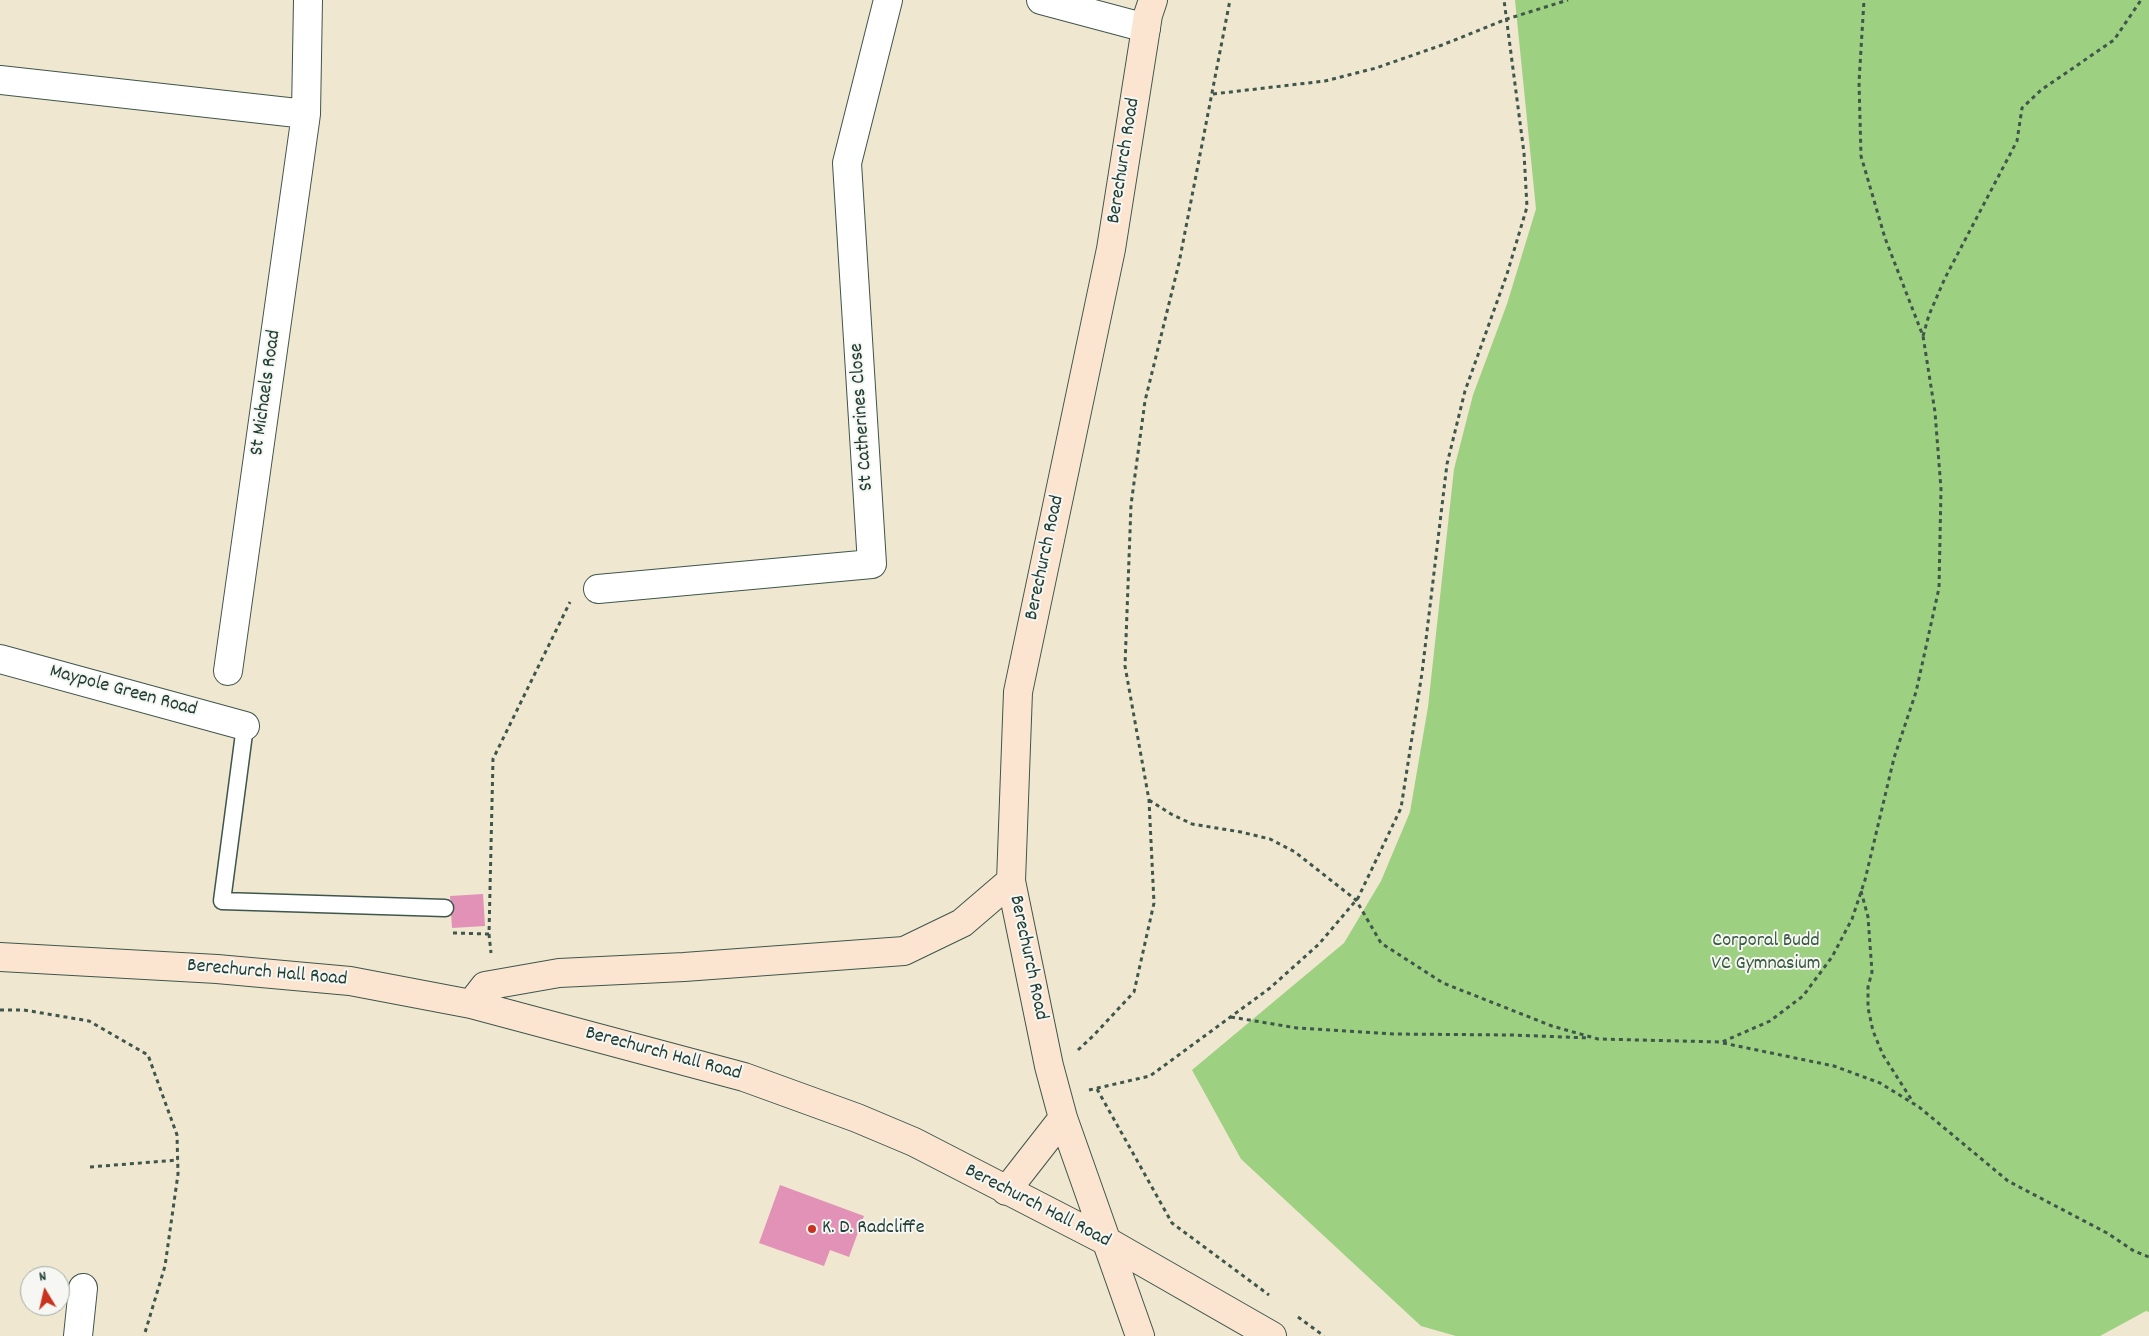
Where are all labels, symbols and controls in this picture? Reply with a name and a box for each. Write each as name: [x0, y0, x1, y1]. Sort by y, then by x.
street label: Berechurch Road: [1103, 96, 1147, 226]
street label: St Michaels Road: [246, 329, 288, 457]
street label: St Catherines Close: [846, 342, 880, 492]
street label: Berechurch Road: [1021, 493, 1071, 623]
street label: Maypole Green Road: [47, 661, 199, 723]
street label: Berechurch Road: [1002, 893, 1052, 1023]
park label: Corporal Budd VC Gymnasium: [1711, 930, 1821, 977]
street label: Berechurch Hall Road: [186, 955, 348, 993]
street label: Berechurch Hall Road: [582, 1023, 744, 1087]
street label: Berechurch Hall Road: [960, 1160, 1114, 1254]
place label: K. D. Radcliffe: [822, 1217, 925, 1241]
marker: K. D. Radcliffe: [806, 1223, 818, 1235]
north arrow: [20, 1266, 70, 1316]
text: N: [38, 1267, 48, 1288]

